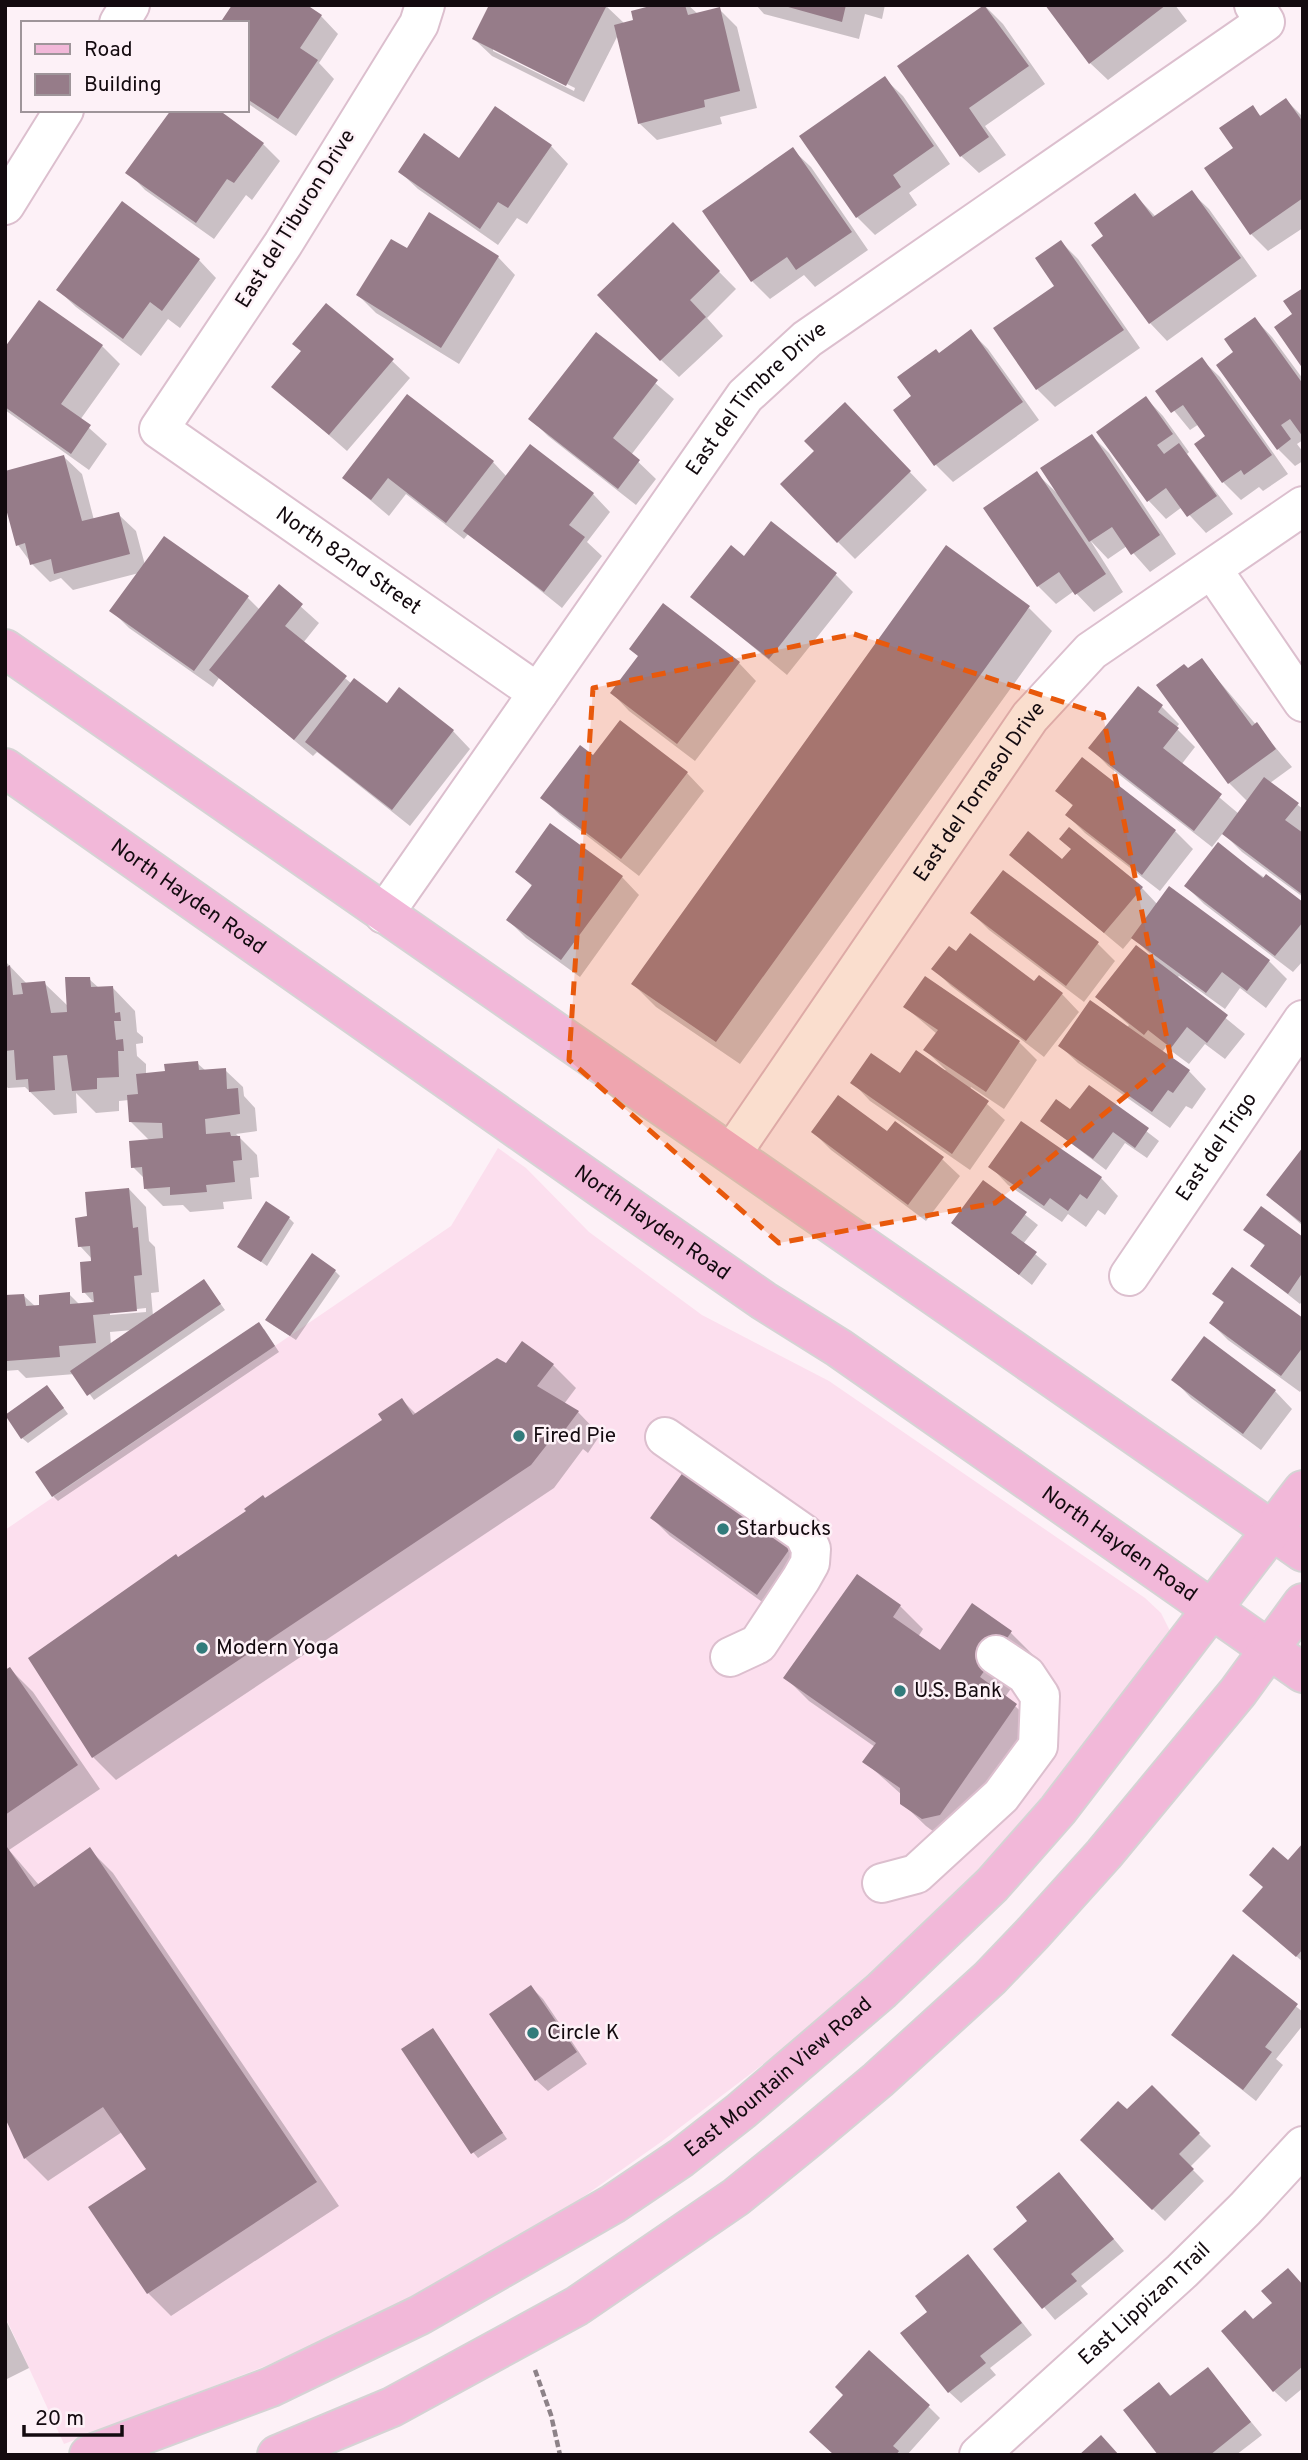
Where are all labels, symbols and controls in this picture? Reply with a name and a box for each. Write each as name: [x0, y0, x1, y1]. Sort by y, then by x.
legend: [21, 21, 248, 112]
text: Road: [84, 37, 133, 64]
text: Building: [84, 72, 162, 99]
street label: East del Tiburon Drive: [230, 125, 362, 313]
street label: East del Timbre Drive: [680, 316, 832, 481]
street label: North 82nd Street: [270, 501, 426, 621]
street label: East del Tornasol Drive: [908, 696, 1051, 887]
street label: North Hayden Road: [105, 833, 271, 961]
street label: East del Trigo: [1170, 1087, 1263, 1207]
street label: North Hayden Road: [569, 1159, 735, 1287]
place label: Fired Pie: [533, 1423, 616, 1450]
marker: Fired Pie: [511, 1428, 527, 1444]
street label: North Hayden Road: [1036, 1480, 1202, 1608]
place label: Starbucks: [737, 1516, 831, 1543]
marker: Starbucks: [715, 1521, 731, 1537]
place label: Modern Yoga: [216, 1635, 339, 1662]
marker: Modern Yoga: [194, 1640, 210, 1656]
place label: U.S. Bank: [914, 1678, 1002, 1705]
marker: U.S. Bank: [892, 1683, 908, 1699]
street label: East Mountain View Road: [679, 1991, 878, 2164]
place label: Circle K: [547, 2020, 620, 2047]
marker: Circle K: [525, 2025, 541, 2041]
street label: East Lippizan Trail: [1073, 2237, 1216, 2372]
scale bar: [24, 2394, 122, 2438]
text: 20 m: [35, 2406, 84, 2433]

